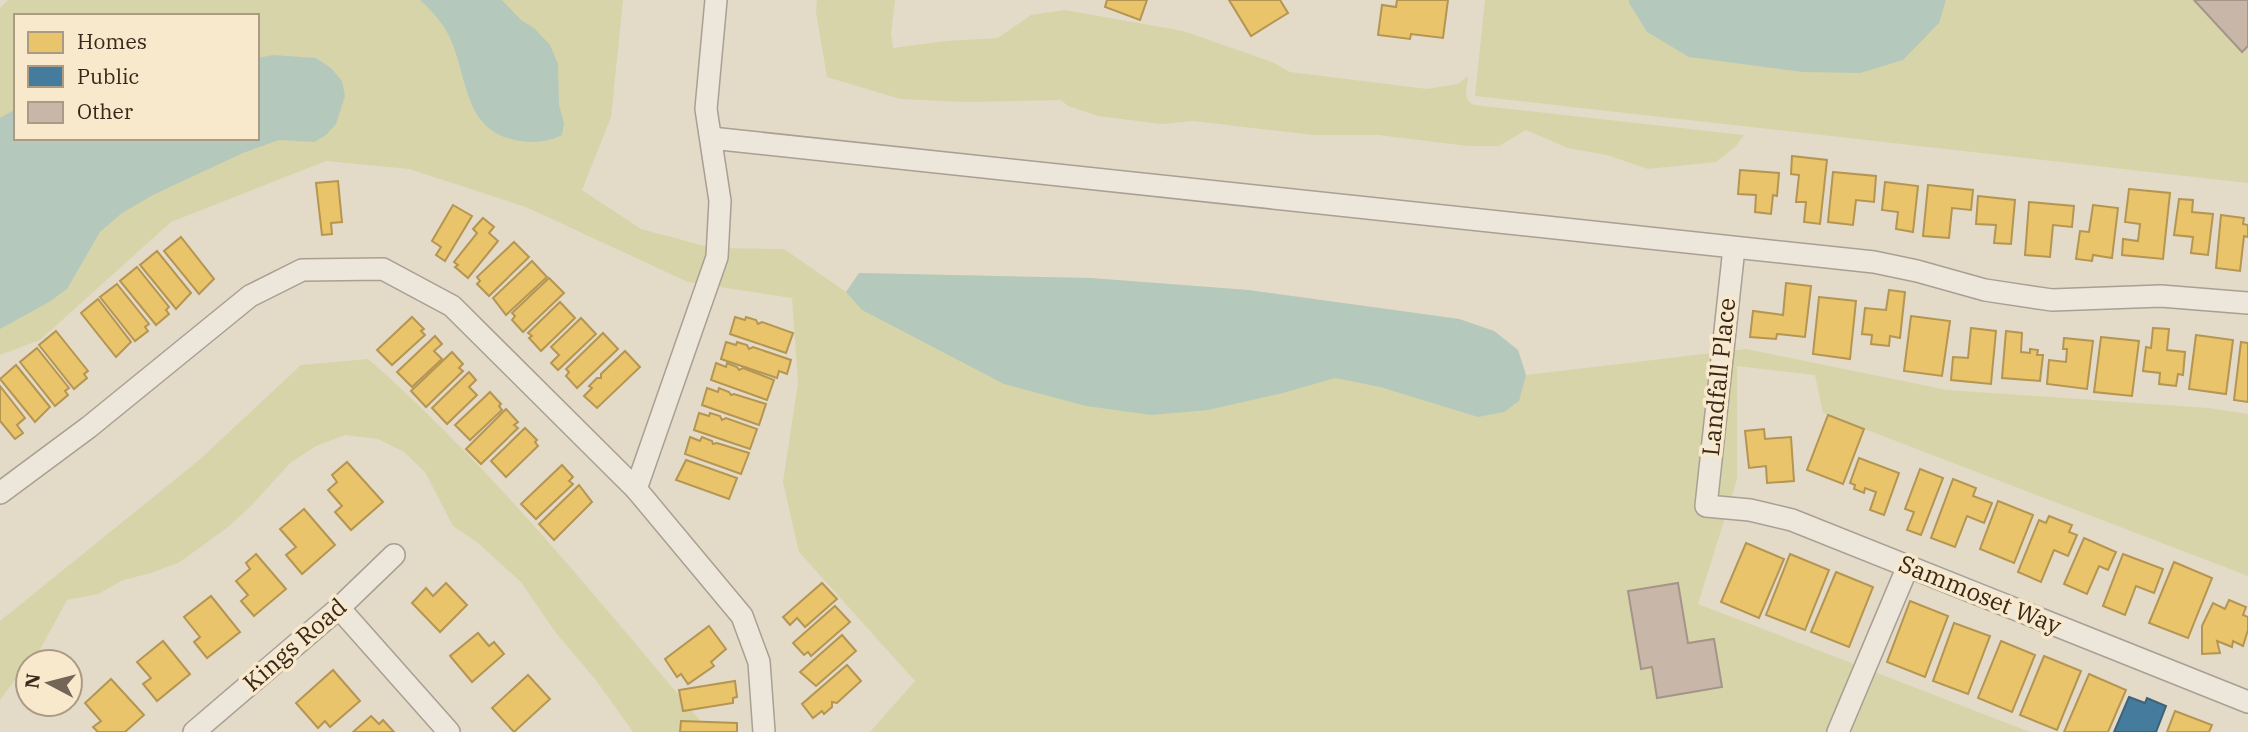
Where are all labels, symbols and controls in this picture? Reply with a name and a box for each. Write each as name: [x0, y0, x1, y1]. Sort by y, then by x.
legend: [14, 14, 259, 140]
text: Homes: [77, 27, 147, 55]
text: Public: [77, 62, 139, 90]
text: Other: [77, 97, 134, 125]
street label: Landfall Place: [1694, 296, 1742, 458]
street label: Sammoset Way: [1894, 547, 2067, 641]
street label: Kings Road: [236, 590, 353, 698]
north arrow: [14, 648, 84, 718]
text: N: [19, 672, 45, 690]

